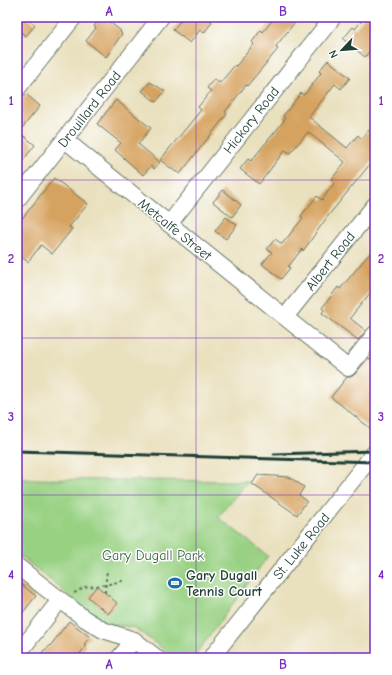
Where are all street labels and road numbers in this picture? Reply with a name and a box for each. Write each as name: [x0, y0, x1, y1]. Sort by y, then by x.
street label: Drouillard Road: [54, 68, 125, 151]
street label: Hickory Road: [220, 83, 283, 157]
street label: Metcalfe Street: [134, 195, 216, 265]
street label: Albert Road: [302, 228, 359, 294]
street label: St. Luke Road: [269, 510, 333, 583]

